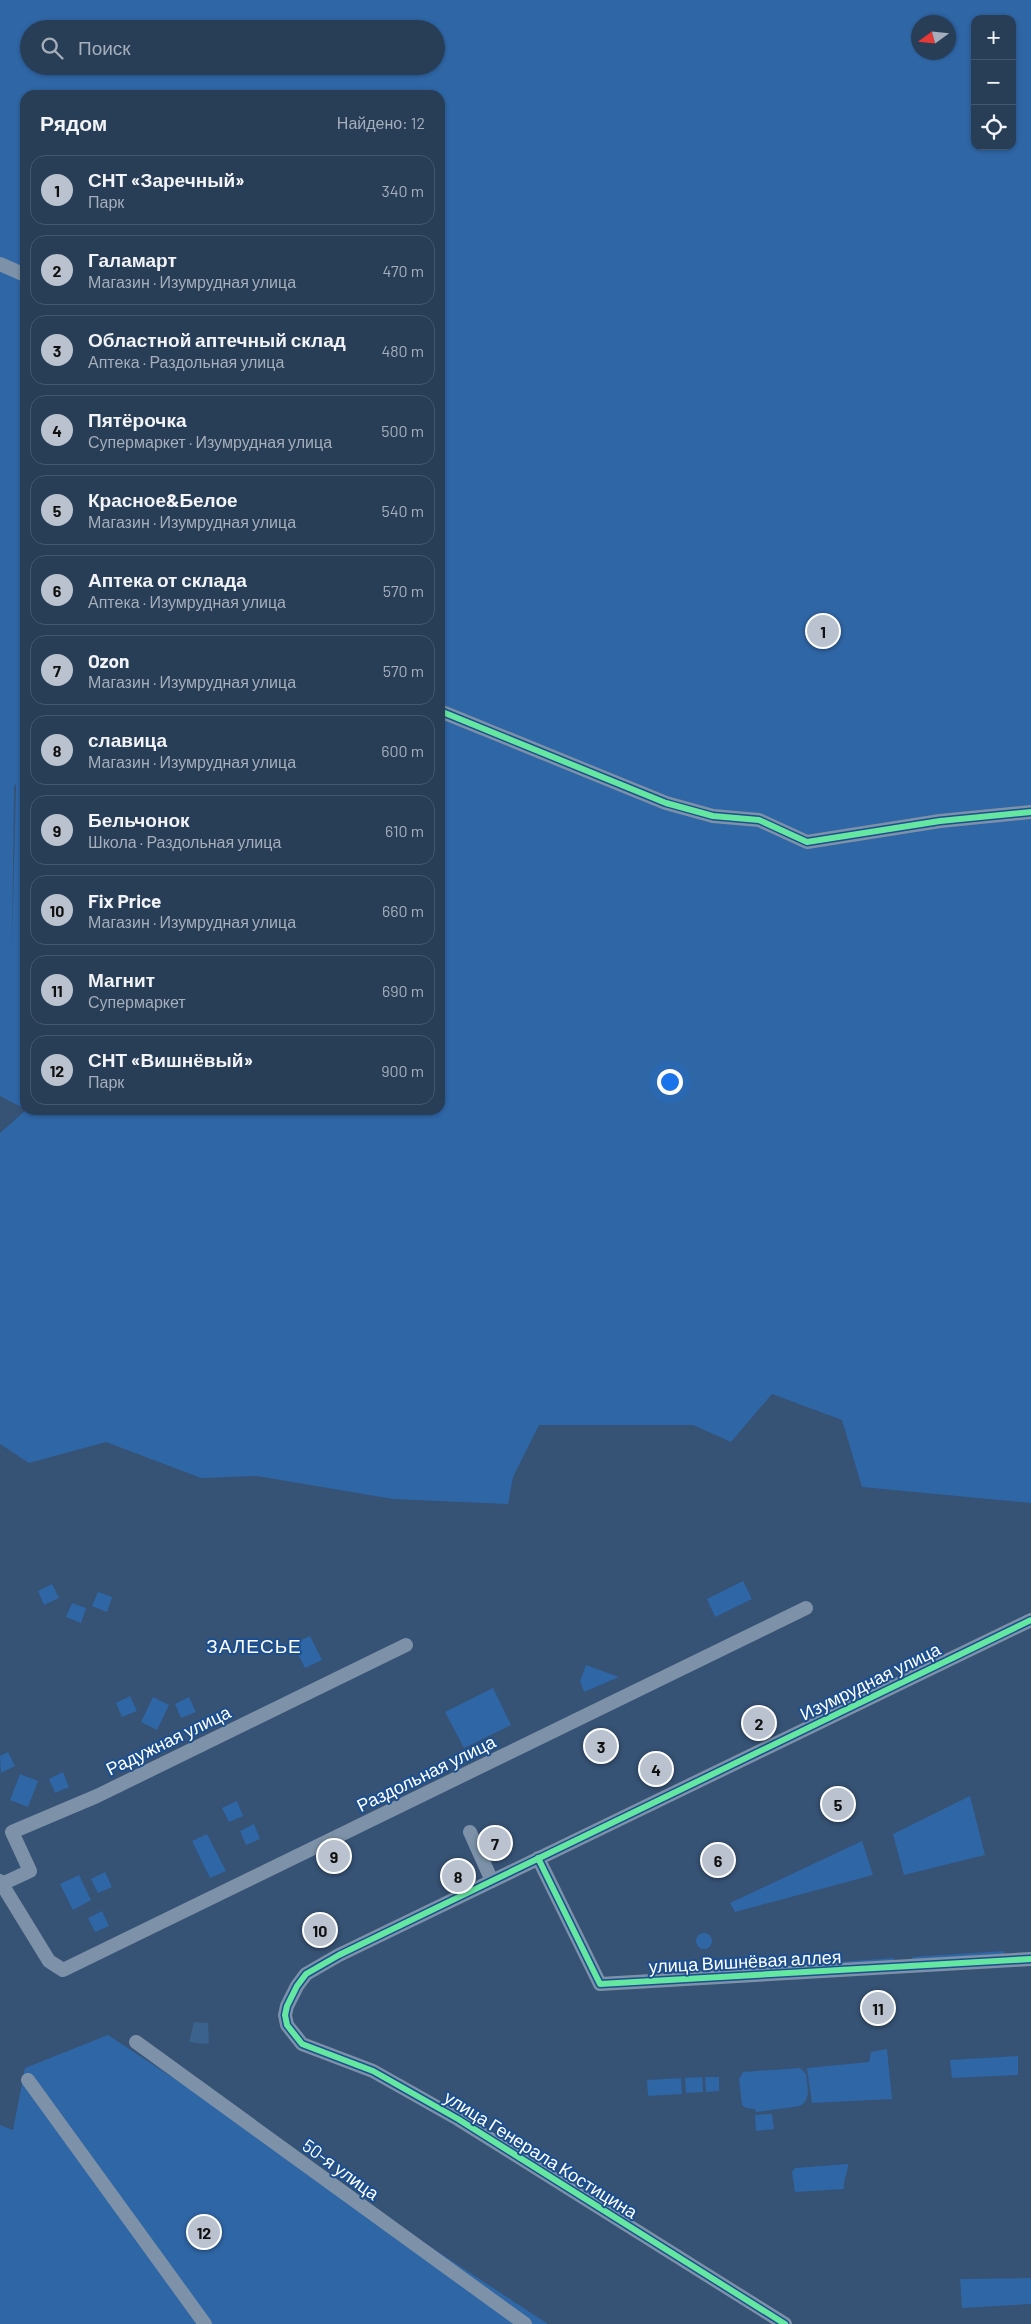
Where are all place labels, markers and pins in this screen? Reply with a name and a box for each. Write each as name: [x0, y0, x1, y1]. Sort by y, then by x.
pin: 1: [807, 612, 839, 650]
pin: 2: [743, 1704, 775, 1742]
pin: 3: [585, 1727, 617, 1765]
pin: 4: [640, 1750, 672, 1788]
pin: 5: [822, 1785, 854, 1823]
pin: 7: [479, 1824, 511, 1862]
pin: 9: [318, 1837, 350, 1875]
pin: 6: [702, 1841, 734, 1879]
pin: 8: [442, 1857, 474, 1895]
pin: 10: [304, 1911, 336, 1949]
pin: 11: [862, 1989, 894, 2027]
pin: 12: [188, 2213, 220, 2251]

